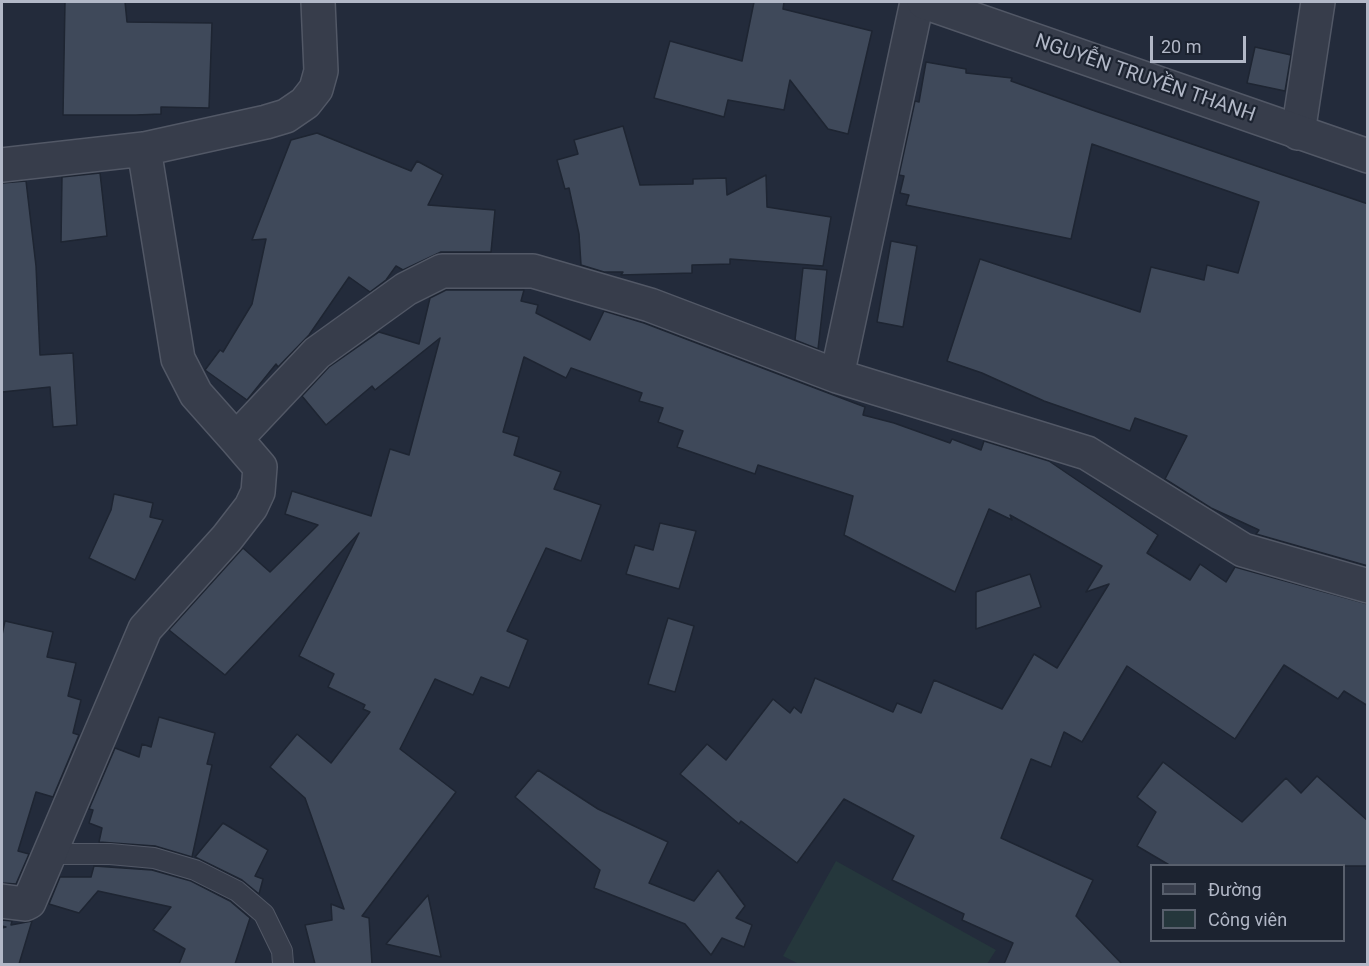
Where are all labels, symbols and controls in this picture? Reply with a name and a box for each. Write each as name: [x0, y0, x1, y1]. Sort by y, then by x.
scale bar: [1153, 24, 1249, 62]
street label: NGUYỄN TRUYỀN THANH: [1032, 30, 1258, 128]
text: 20 m: [1161, 36, 1201, 57]
legend: [1150, 864, 1345, 942]
text: Đường: [1208, 879, 1262, 900]
text: Công viên: [1208, 909, 1287, 930]

